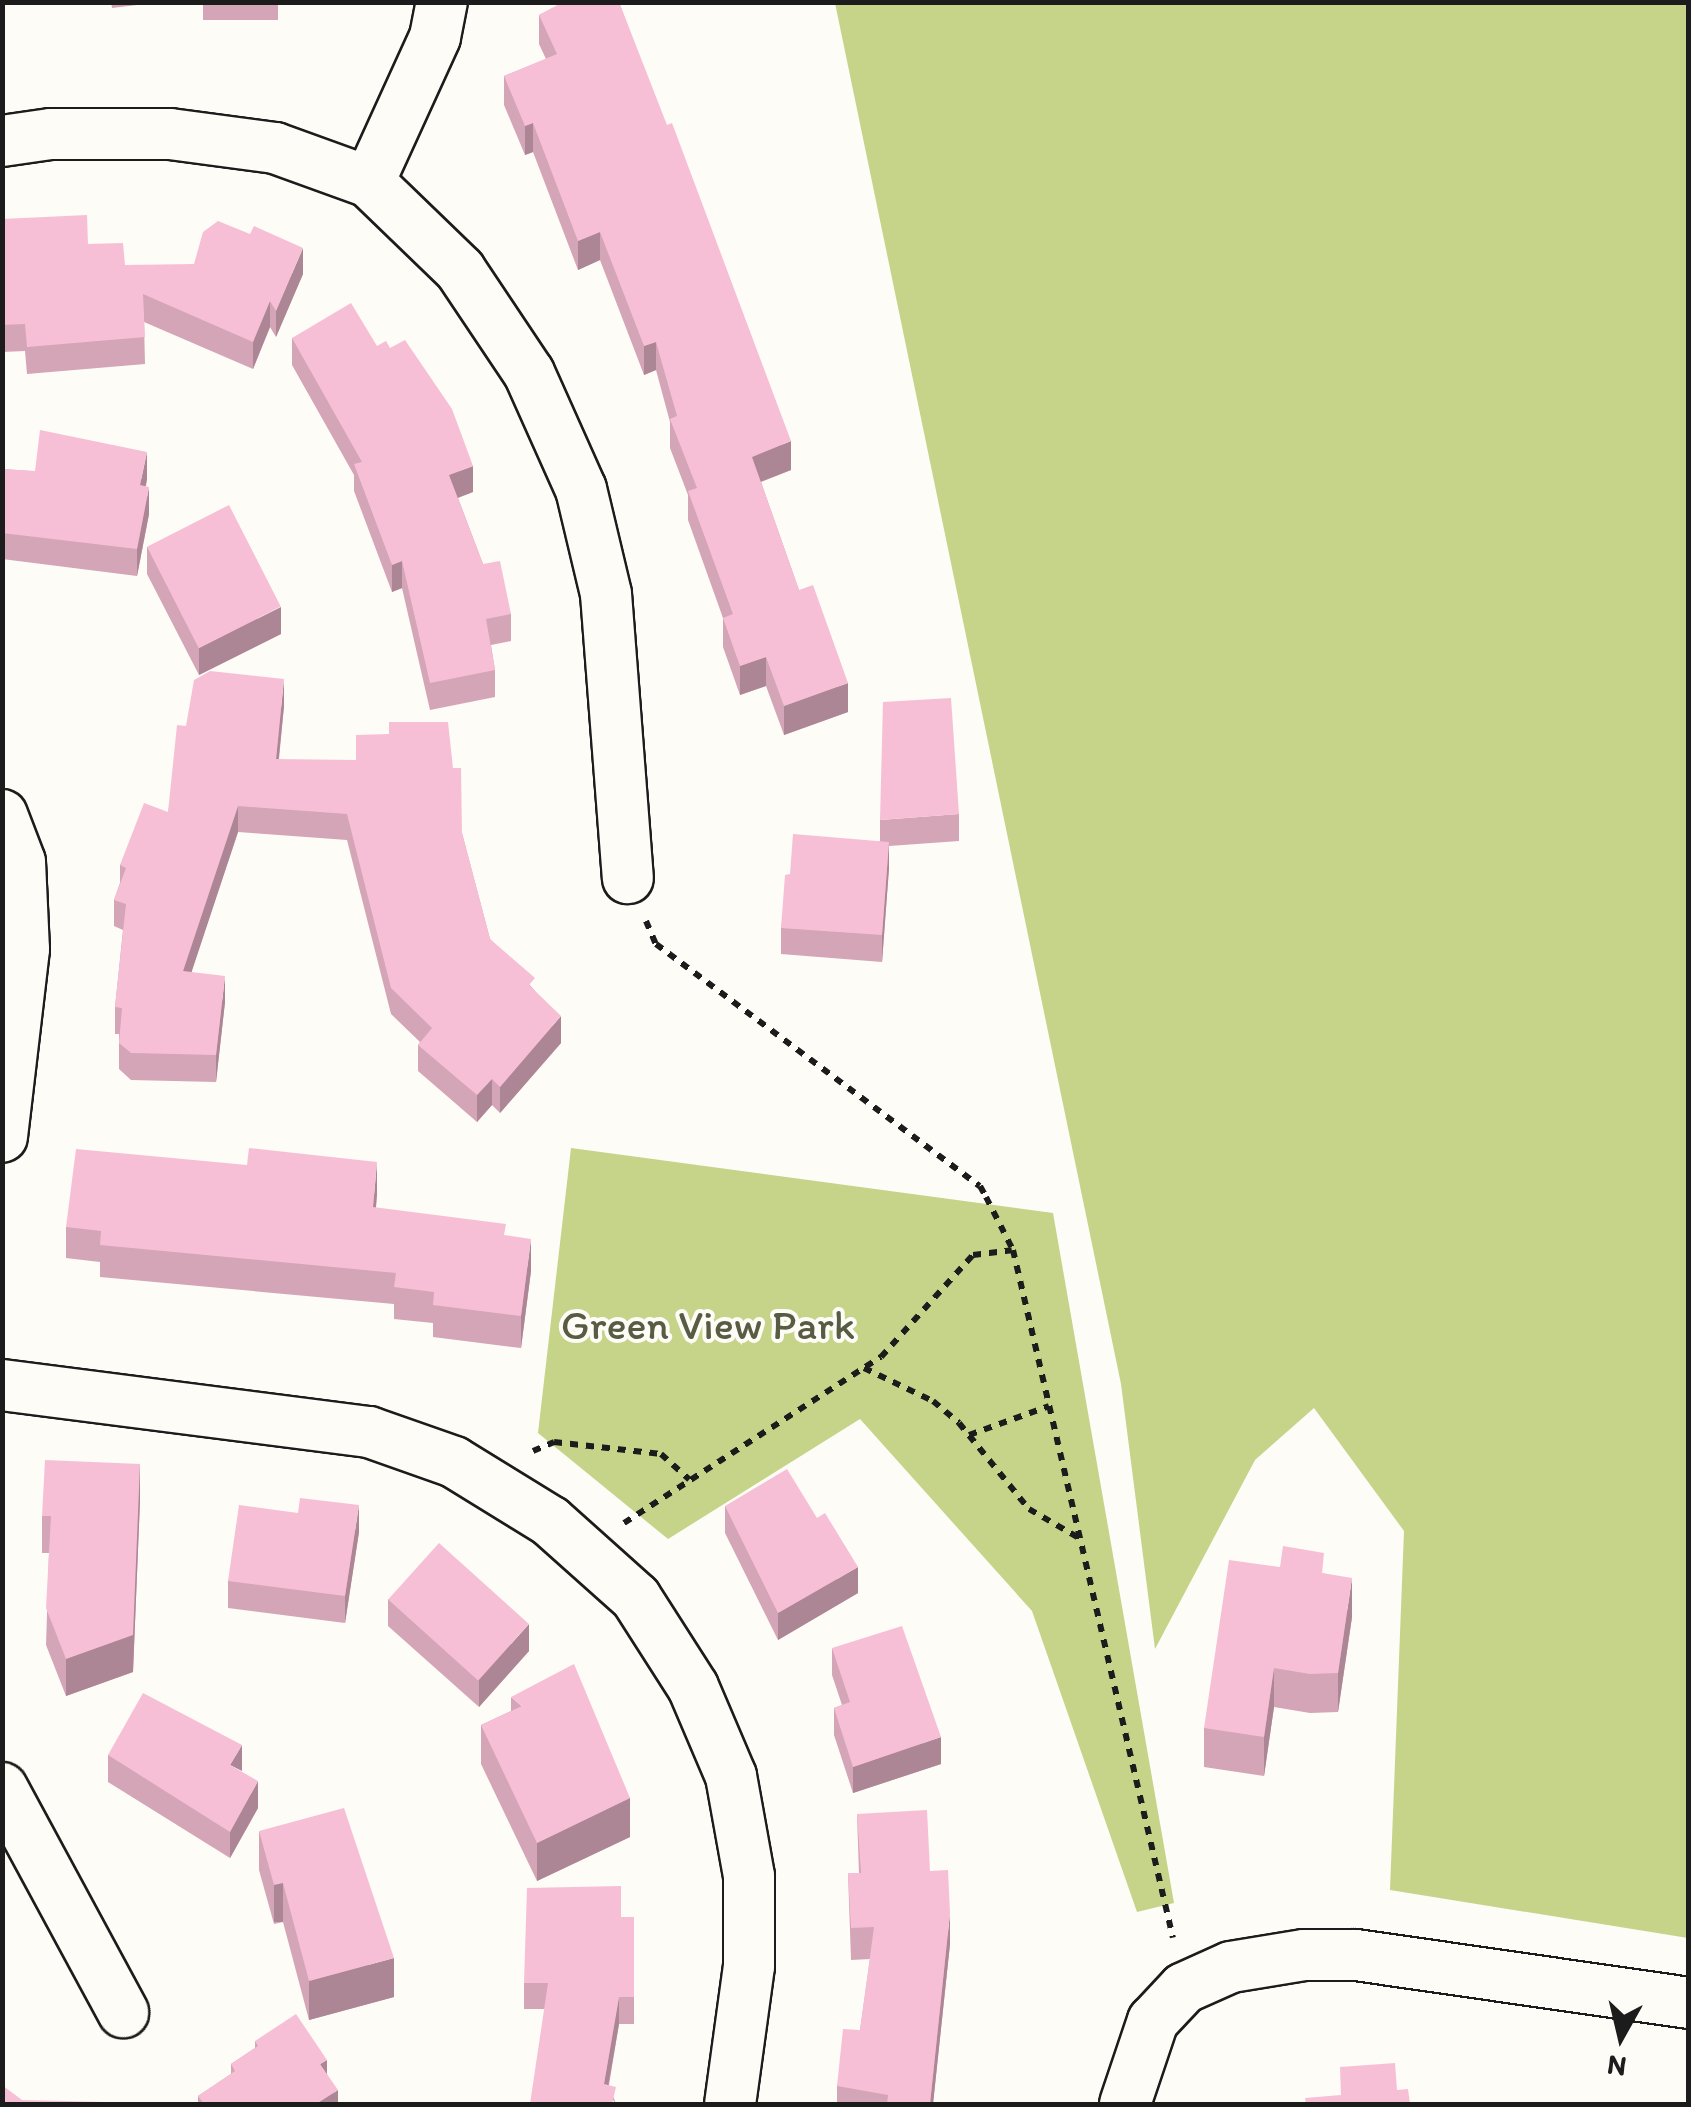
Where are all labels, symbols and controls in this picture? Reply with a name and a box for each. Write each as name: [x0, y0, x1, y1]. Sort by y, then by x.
park label: Green View Park: [561, 1300, 855, 1350]
north arrow: [1571, 1987, 1671, 2087]
text: N: [1605, 2049, 1629, 2085]

